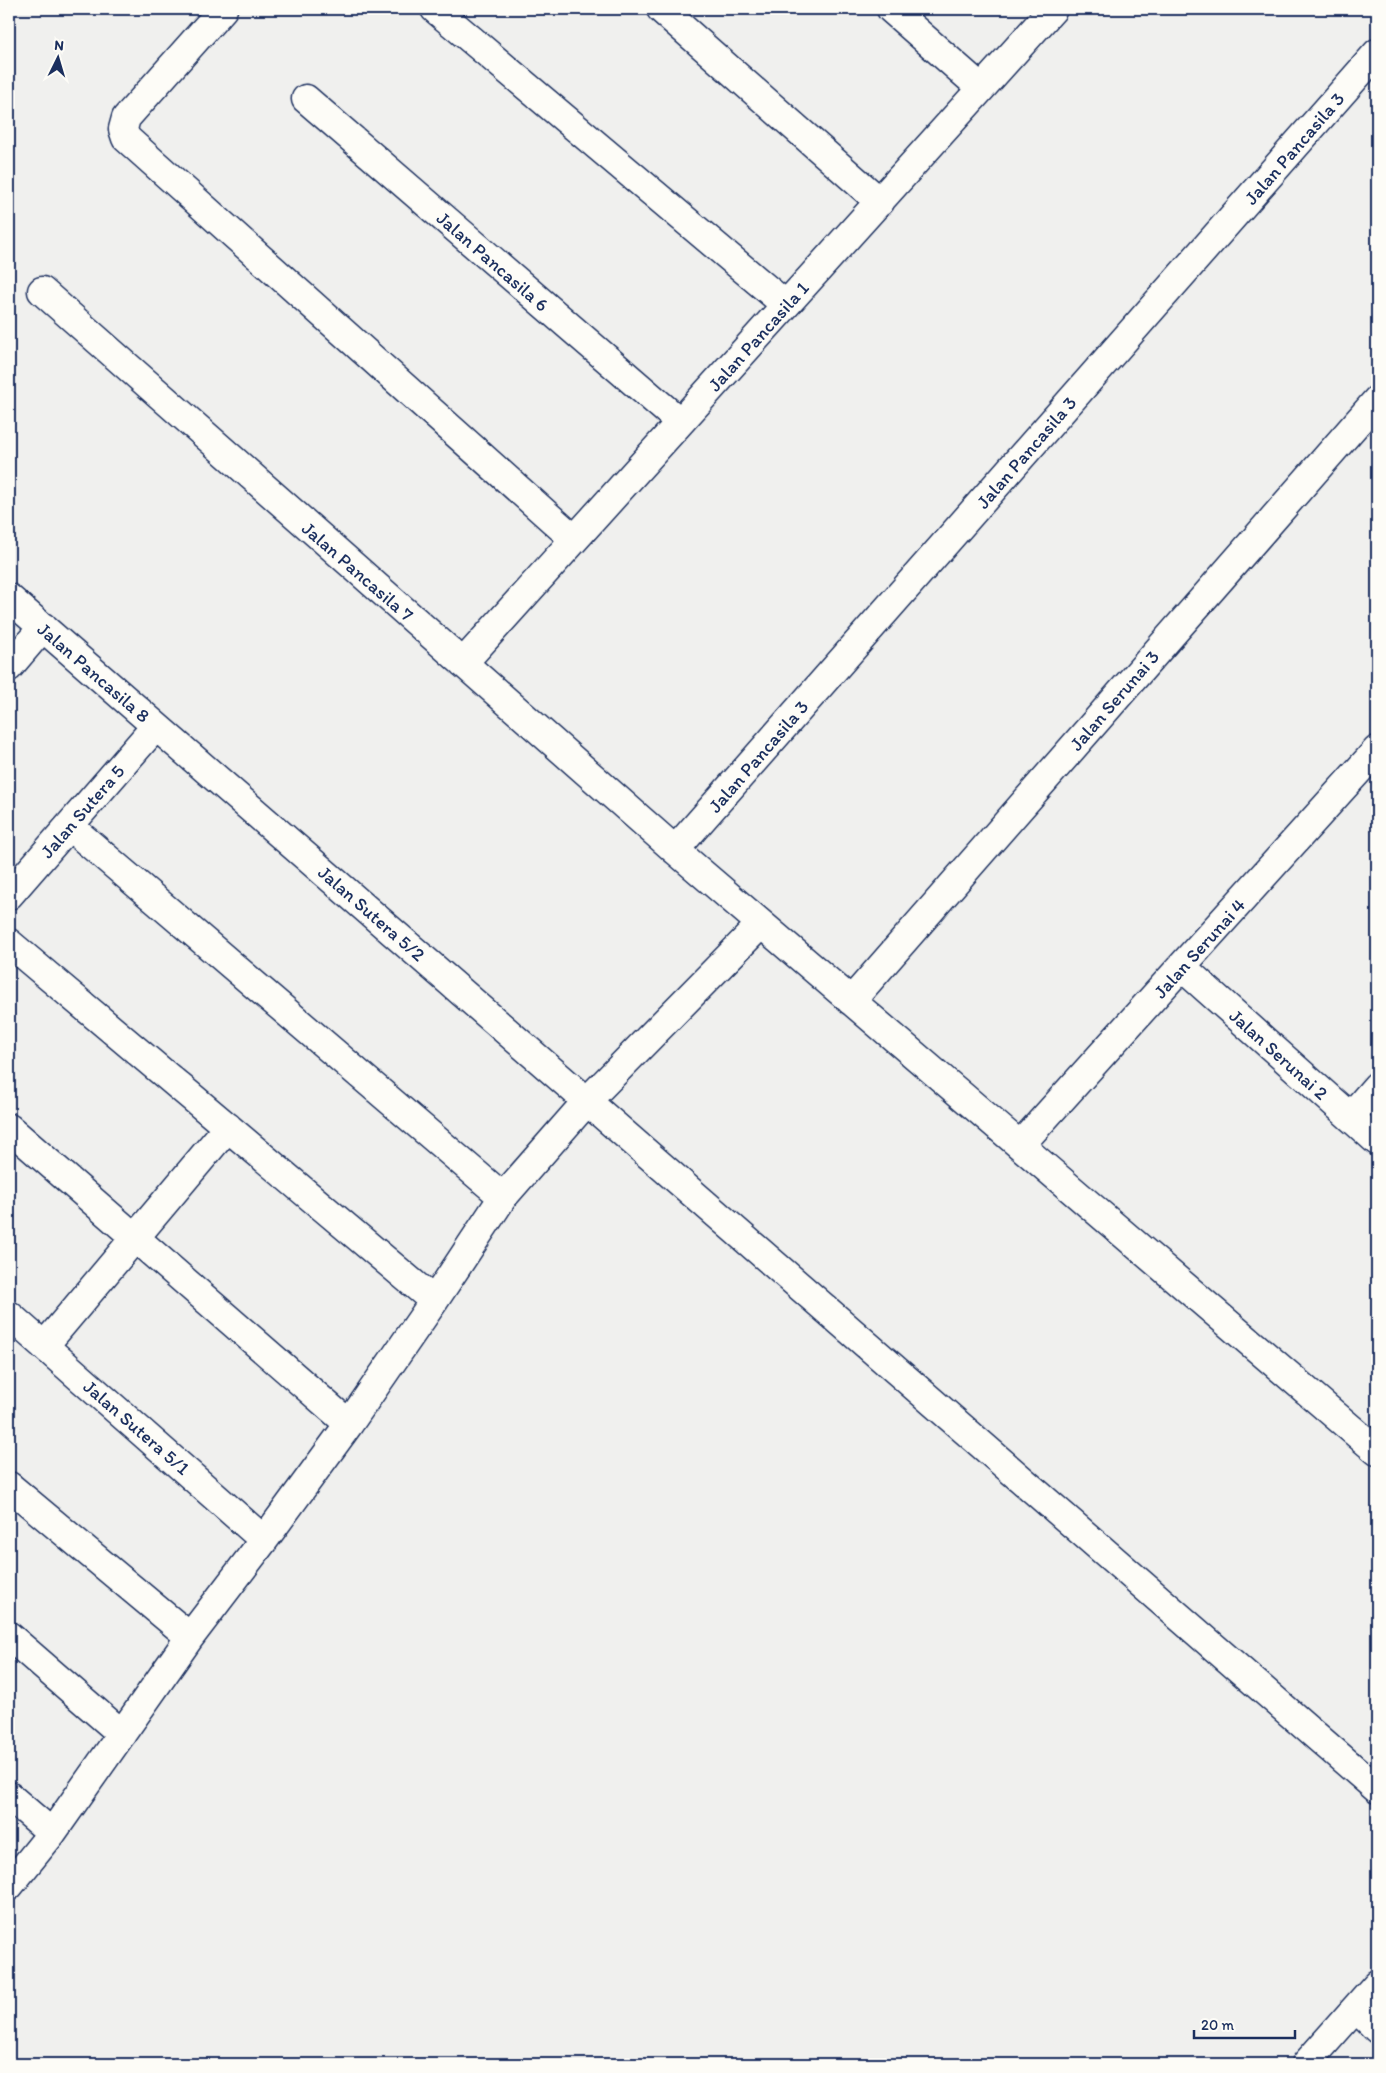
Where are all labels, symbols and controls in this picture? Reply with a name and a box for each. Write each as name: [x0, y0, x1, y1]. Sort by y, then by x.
north arrow: [32, 32, 82, 82]
text: N: [54, 37, 65, 54]
street label: Jalan Pancasila 3: [1239, 87, 1349, 209]
street label: Jalan Pancasila 6: [432, 206, 553, 316]
street label: Jalan Pancasila 1: [703, 277, 814, 396]
street label: Jalan Pancasila 3: [971, 391, 1081, 513]
street label: Jalan Pancasila 7: [297, 517, 418, 626]
street label: Jalan Pancasila 8: [33, 617, 155, 727]
street label: Jalan Serunai 3: [1065, 645, 1164, 755]
street label: Jalan Pancasila 3: [703, 695, 813, 817]
street label: Jalan Sutera 5: [35, 760, 129, 863]
street label: Jalan Sutera 5/2: [313, 861, 430, 966]
street label: Jalan Serunai 4: [1149, 894, 1250, 1003]
street label: Jalan Serunai 2: [1225, 1004, 1333, 1105]
street label: Jalan Sutera 5/1: [79, 1375, 195, 1480]
scale bar: [1194, 2008, 1295, 2040]
text: 20 m: [1201, 2016, 1235, 2034]

